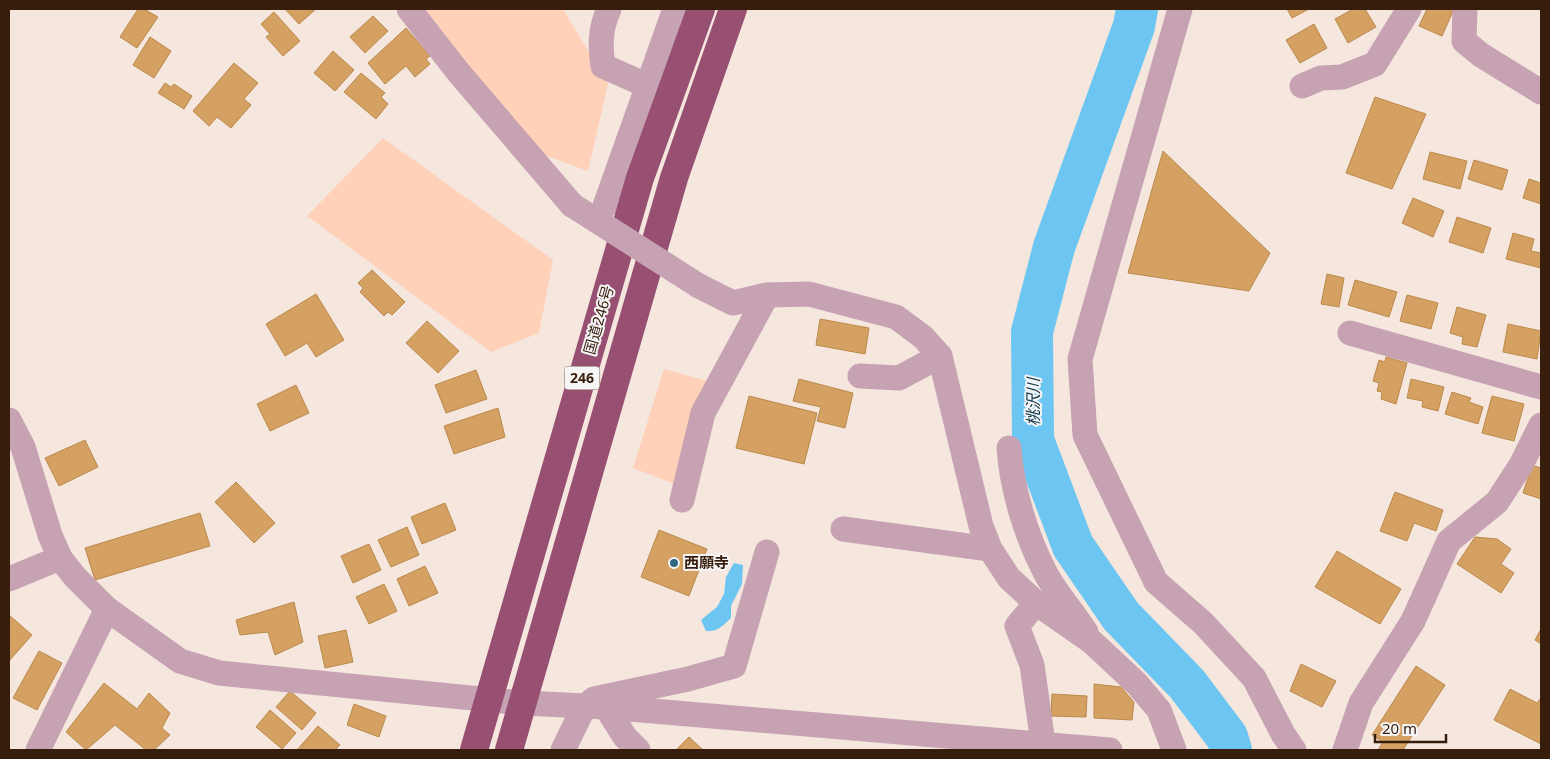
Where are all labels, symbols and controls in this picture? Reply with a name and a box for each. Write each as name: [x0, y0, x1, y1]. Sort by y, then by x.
street label: 国道246号: [579, 283, 617, 356]
road number: 246: [564, 366, 600, 389]
water label: 桃沢川: [1022, 376, 1044, 426]
place label: 西願寺: [684, 552, 729, 572]
marker: 西願寺: [668, 557, 680, 569]
scale bar: [1375, 712, 1446, 744]
text: 20 m: [1382, 718, 1417, 738]

